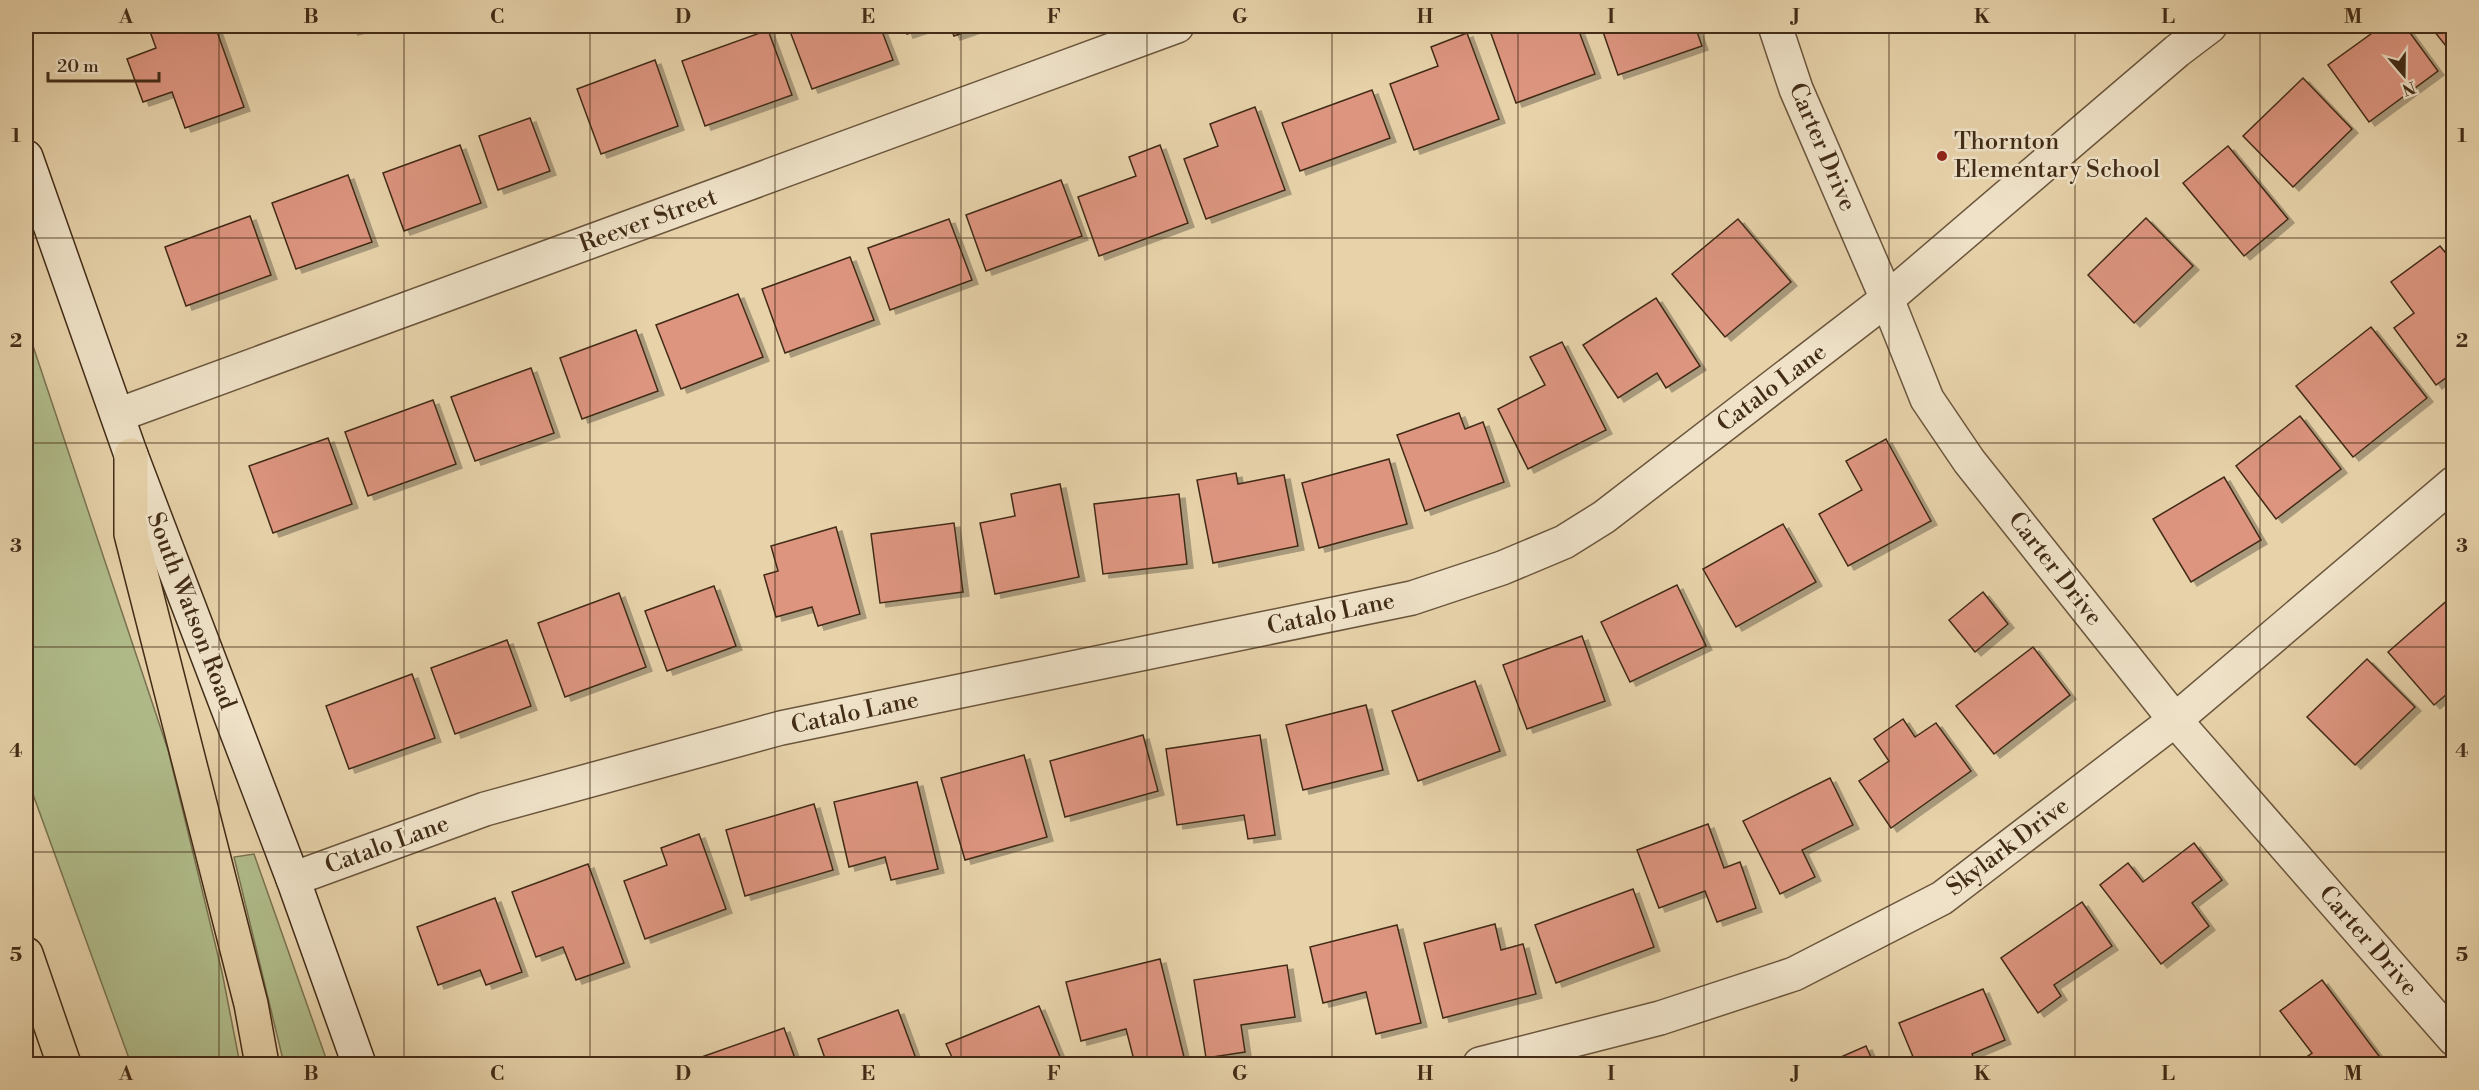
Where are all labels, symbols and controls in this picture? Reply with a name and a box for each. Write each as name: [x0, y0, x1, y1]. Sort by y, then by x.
text: A: [118, 5, 134, 30]
text: B: [303, 5, 319, 30]
text: C: [490, 5, 504, 30]
text: D: [675, 5, 691, 30]
text: E: [861, 5, 875, 30]
text: F: [1047, 5, 1061, 30]
text: G: [1232, 5, 1248, 30]
text: H: [1417, 5, 1434, 30]
text: I: [1607, 5, 1615, 30]
text: J: [1789, 5, 1800, 30]
text: K: [1974, 5, 1991, 30]
text: L: [2161, 5, 2175, 30]
text: M: [2344, 5, 2363, 30]
scale bar: [48, 45, 159, 83]
north arrow: [2374, 45, 2434, 105]
text: 20 m: [57, 55, 99, 78]
text: N: [2399, 77, 2418, 100]
street label: Carter Drive: [1782, 78, 1862, 216]
text: 1: [11, 124, 21, 149]
text: 1: [2457, 124, 2467, 149]
place label: Thornton Elementary School: [1954, 127, 2160, 185]
marker: Thornton Elementary School: [1935, 149, 1949, 163]
street label: Reever Street: [575, 182, 722, 260]
text: 2: [10, 329, 22, 354]
text: 2: [2456, 329, 2468, 354]
street label: Catalo Lane: [1711, 337, 1833, 439]
street label: Carter Drive: [2001, 506, 2109, 632]
street label: South Watson Road: [140, 508, 243, 714]
text: 3: [10, 534, 22, 559]
text: 3: [2456, 534, 2468, 559]
street label: Catalo Lane: [1264, 586, 1398, 642]
street label: Catalo Lane: [788, 685, 922, 741]
text: 4: [9, 739, 23, 764]
text: 4: [2455, 739, 2469, 764]
street label: Skylark Drive: [1941, 791, 2075, 903]
street label: Catalo Lane: [321, 809, 453, 881]
street label: Carter Drive: [2312, 880, 2424, 1002]
text: 5: [10, 943, 22, 968]
text: 5: [2456, 943, 2468, 968]
text: A: [118, 1062, 134, 1087]
text: B: [303, 1062, 319, 1087]
text: C: [490, 1062, 504, 1087]
text: D: [675, 1062, 691, 1087]
text: E: [861, 1062, 875, 1087]
text: F: [1047, 1062, 1061, 1087]
text: G: [1232, 1062, 1248, 1087]
text: H: [1417, 1062, 1434, 1087]
text: I: [1607, 1062, 1615, 1087]
text: J: [1789, 1062, 1800, 1087]
text: K: [1974, 1062, 1991, 1087]
text: L: [2161, 1062, 2175, 1087]
text: M: [2344, 1062, 2363, 1087]

